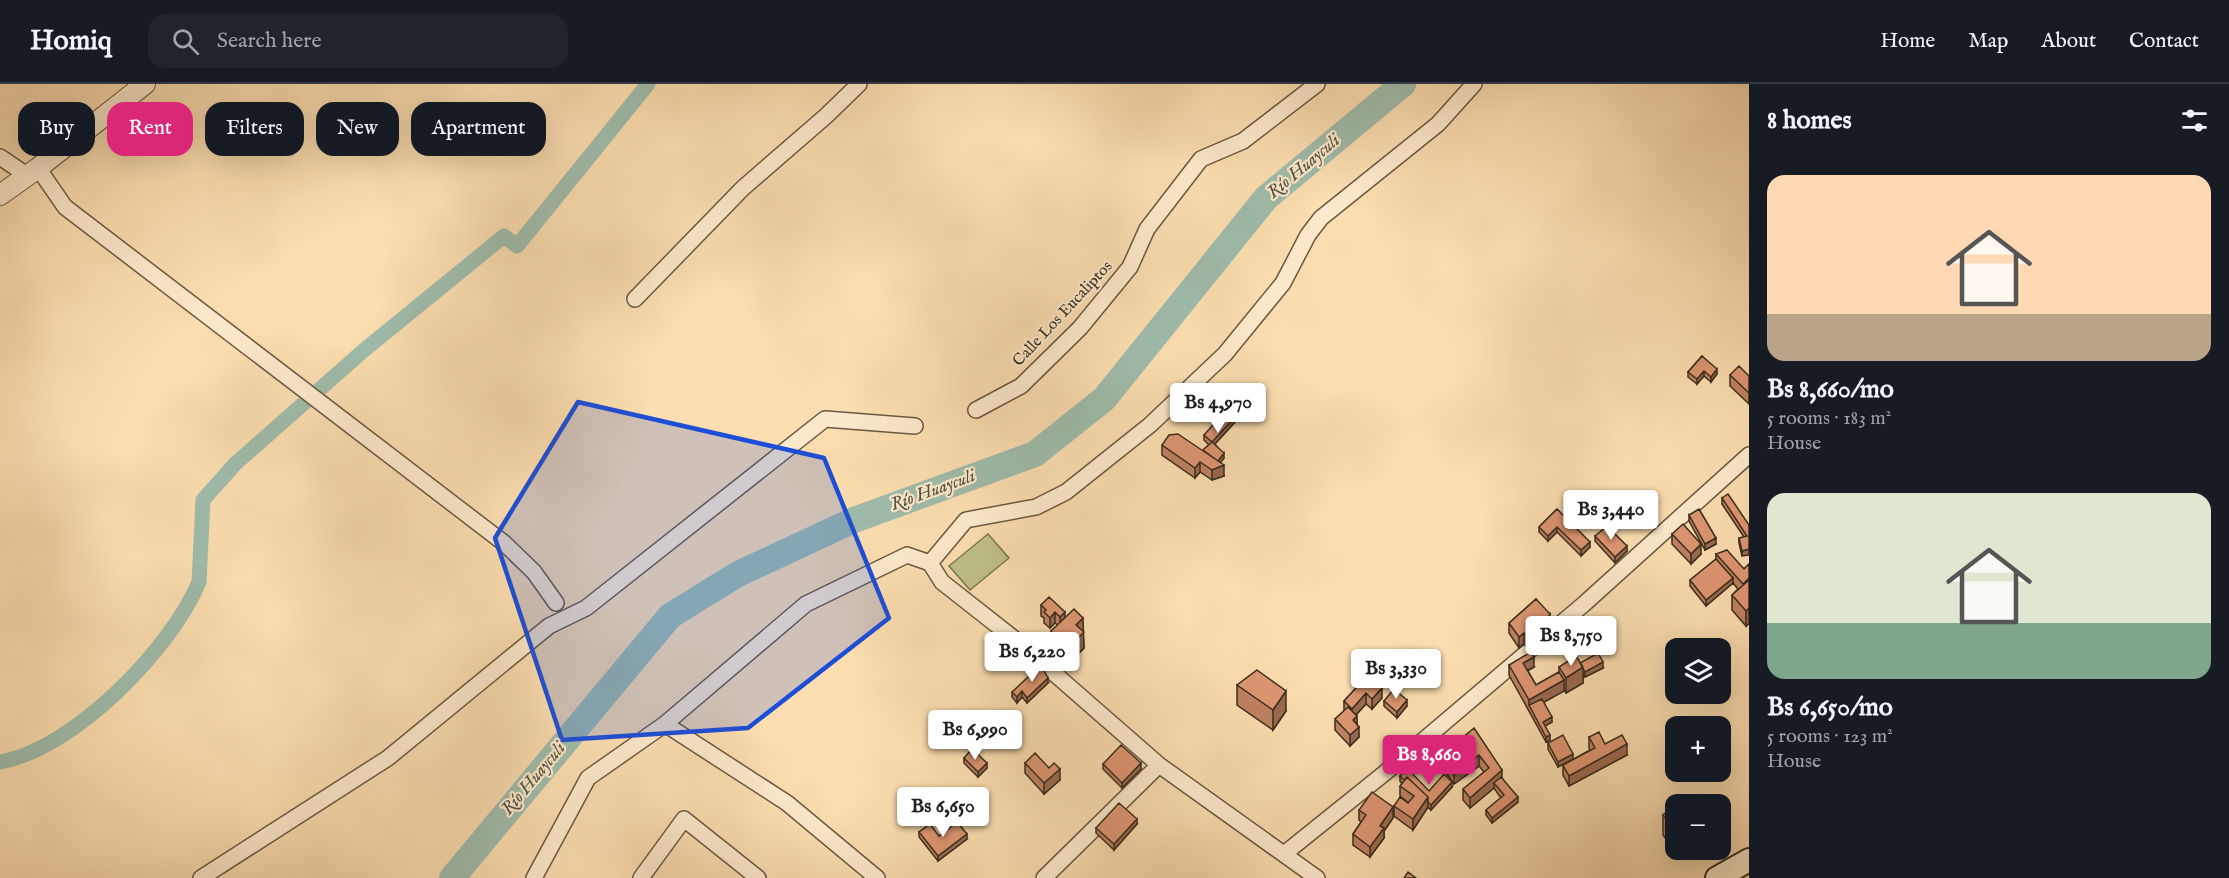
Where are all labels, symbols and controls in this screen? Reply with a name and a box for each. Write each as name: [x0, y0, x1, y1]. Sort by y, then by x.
search box: [148, 14, 568, 68]
text: Homiq: [30, 24, 112, 59]
icon: search: [169, 25, 202, 58]
text: Search here: [217, 27, 322, 55]
text: Home: [1880, 28, 1935, 55]
text: Map: [1968, 28, 2008, 55]
text: About: [2041, 28, 2096, 55]
text: Contact: [2129, 28, 2199, 55]
chip: Buy: [18, 102, 95, 156]
chip: Rent: [107, 102, 193, 156]
chip: Filters: [205, 102, 304, 156]
chip: New: [316, 102, 399, 156]
chip: Apartment: [411, 102, 546, 156]
text: 8 homes: [1767, 104, 1852, 137]
icon: filters: [2178, 104, 2211, 137]
water label: Río Huayculi: [1263, 129, 1347, 204]
icon: home: [1935, 214, 2043, 322]
street label: Calle Los Eucaliptos: [1009, 257, 1117, 371]
text: Bs 8,660/mo: [1767, 373, 1894, 406]
pin: Bs 4,970: [1156, 383, 1280, 434]
text: Bs 4,970: [1184, 390, 1252, 415]
text: 5 rooms · 183 m²: [1767, 406, 1891, 431]
text: House: [1767, 431, 1821, 456]
water label: Río Huayculi: [887, 464, 980, 517]
pin: Bs 3,440: [1549, 490, 1673, 541]
text: Bs 3,440: [1577, 497, 1645, 522]
icon: home: [1935, 532, 2043, 640]
pin: Bs 8,750: [1509, 616, 1633, 667]
text: Bs 8,750: [1539, 623, 1603, 648]
pin: Bs 6,220: [970, 632, 1094, 683]
map controls: [1665, 638, 1731, 860]
button: layers: [1665, 638, 1731, 704]
text: Bs 6,220: [999, 639, 1065, 664]
pin: Bs 3,330: [1334, 649, 1458, 700]
text: Bs 3,330: [1365, 656, 1427, 681]
text: Bs 6,650/mo: [1767, 691, 1893, 724]
pin: Bs 6,990: [913, 710, 1037, 761]
button: +: [1665, 716, 1731, 782]
text: Bs 6,990: [942, 717, 1008, 742]
text: 5 rooms · 123 m²: [1767, 724, 1893, 749]
pin: Bs 8,660: [1367, 735, 1491, 786]
water label: Río Huayculi: [497, 736, 572, 820]
text: Bs 8,660: [1397, 742, 1461, 767]
text: House: [1767, 749, 1821, 774]
pin: Bs 6,650: [881, 787, 1005, 838]
text: Bs 6,650: [911, 794, 975, 819]
button: −: [1665, 794, 1731, 860]

